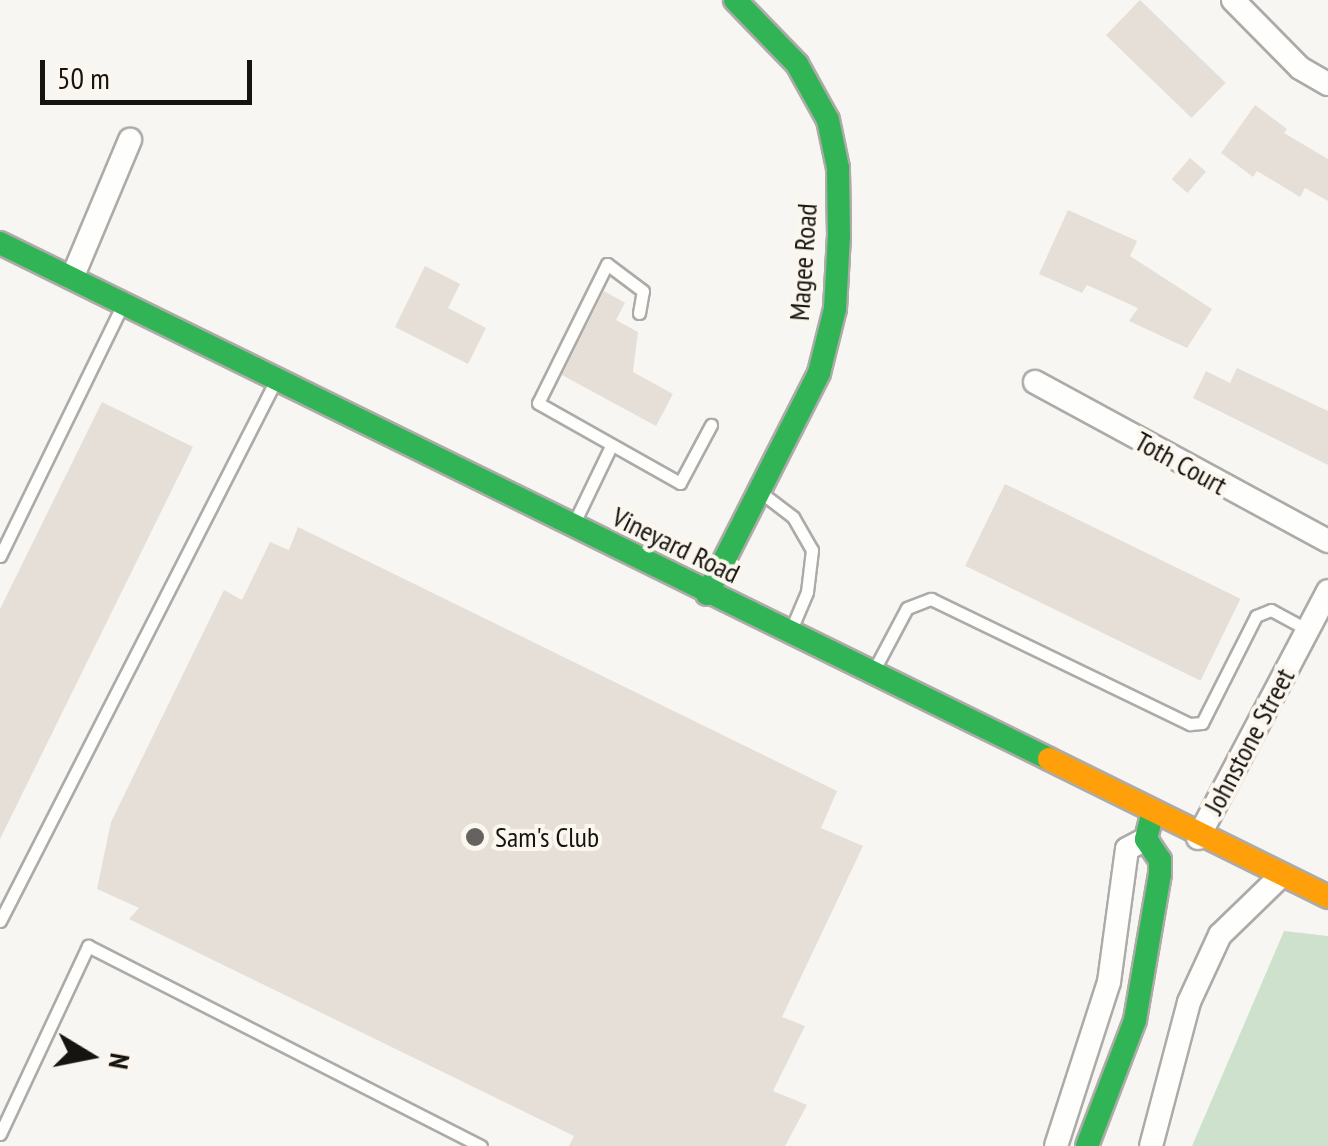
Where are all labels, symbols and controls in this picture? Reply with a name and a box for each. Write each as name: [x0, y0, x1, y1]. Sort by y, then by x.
scale bar: [45, 40, 258, 102]
text: 50 m: [57, 58, 110, 97]
street label: Magee Road: [782, 202, 824, 322]
street label: Toth Court: [1129, 424, 1233, 502]
street label: Vineyard Road: [607, 500, 745, 590]
street label: Johnstone Street: [1197, 662, 1301, 820]
place label: Sam's Club: [495, 820, 599, 854]
marker: Sam's Club: [464, 826, 486, 848]
north arrow: [40, 1006, 140, 1106]
text: N: [101, 1051, 140, 1072]

